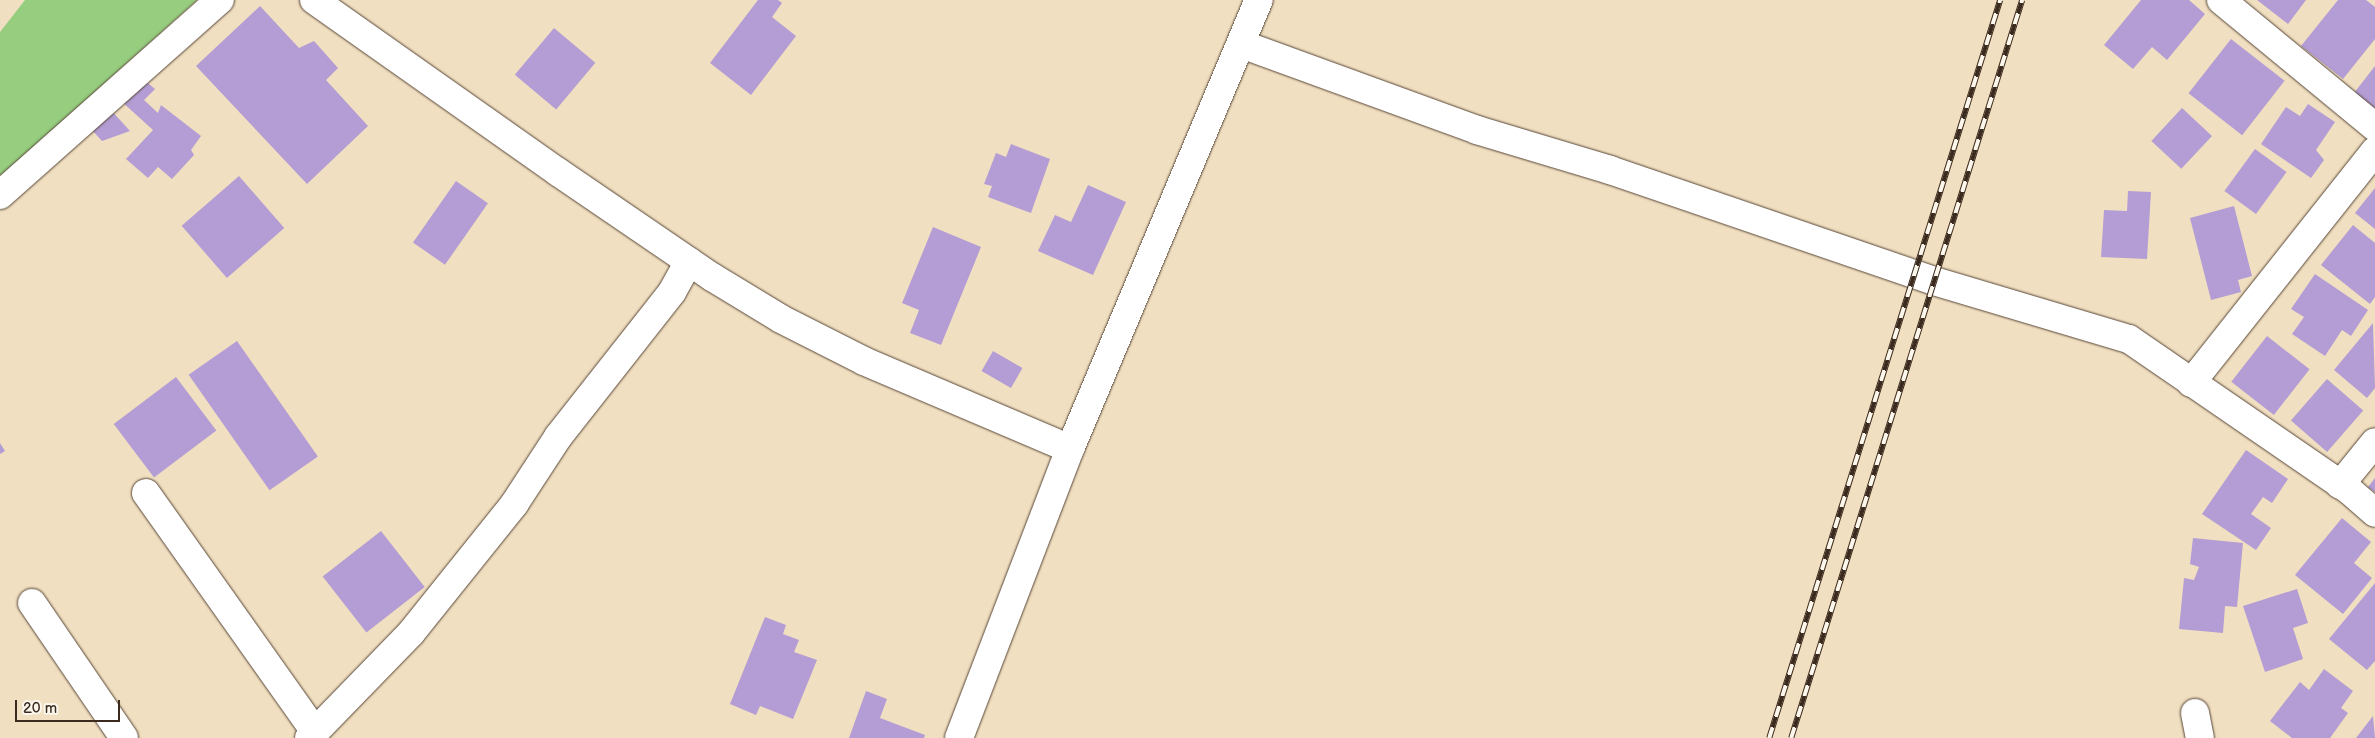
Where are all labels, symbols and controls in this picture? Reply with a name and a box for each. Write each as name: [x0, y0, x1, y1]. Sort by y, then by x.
scale bar: [18, 690, 122, 722]
text: 20 m: [23, 699, 57, 718]

